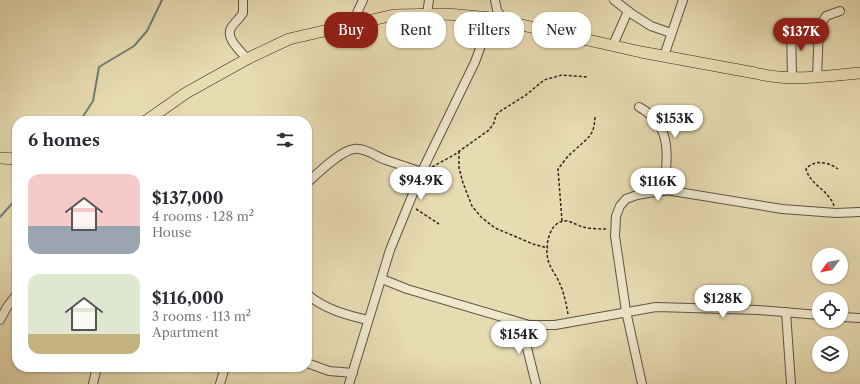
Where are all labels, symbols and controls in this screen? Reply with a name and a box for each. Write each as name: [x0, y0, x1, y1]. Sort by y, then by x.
chip: Buy: [324, 12, 378, 48]
chip: Rent: [386, 12, 446, 48]
chip: Filters: [454, 12, 524, 48]
chip: New: [532, 12, 591, 48]
pin: $137K: [773, 18, 829, 52]
text: $137K: [782, 23, 820, 39]
pin: $153K: [647, 105, 703, 139]
text: $153K: [656, 110, 694, 126]
icon: filters: [274, 129, 296, 151]
text: 6 homes: [28, 130, 100, 150]
pin: $94.9K: [388, 167, 454, 201]
pin: $116K: [630, 168, 686, 202]
text: $94.9K: [399, 172, 443, 188]
text: $116K: [639, 173, 677, 189]
text: $137,000: [152, 188, 224, 208]
icon: home: [60, 190, 108, 238]
text: 4 rooms · 128 m²: [152, 208, 254, 224]
text: House: [152, 224, 192, 240]
north arrow: [812, 248, 848, 284]
map controls: [812, 248, 848, 372]
pin: $128K: [695, 285, 751, 319]
text: $116,000: [152, 288, 224, 308]
icon: home: [60, 290, 108, 338]
text: $128K: [703, 290, 743, 306]
button: locate: [812, 292, 848, 328]
text: 3 rooms · 113 m²: [152, 308, 251, 324]
pin: $154K: [491, 321, 547, 355]
text: Apartment: [152, 324, 219, 340]
text: $154K: [500, 326, 538, 342]
button: layers: [812, 336, 848, 372]

